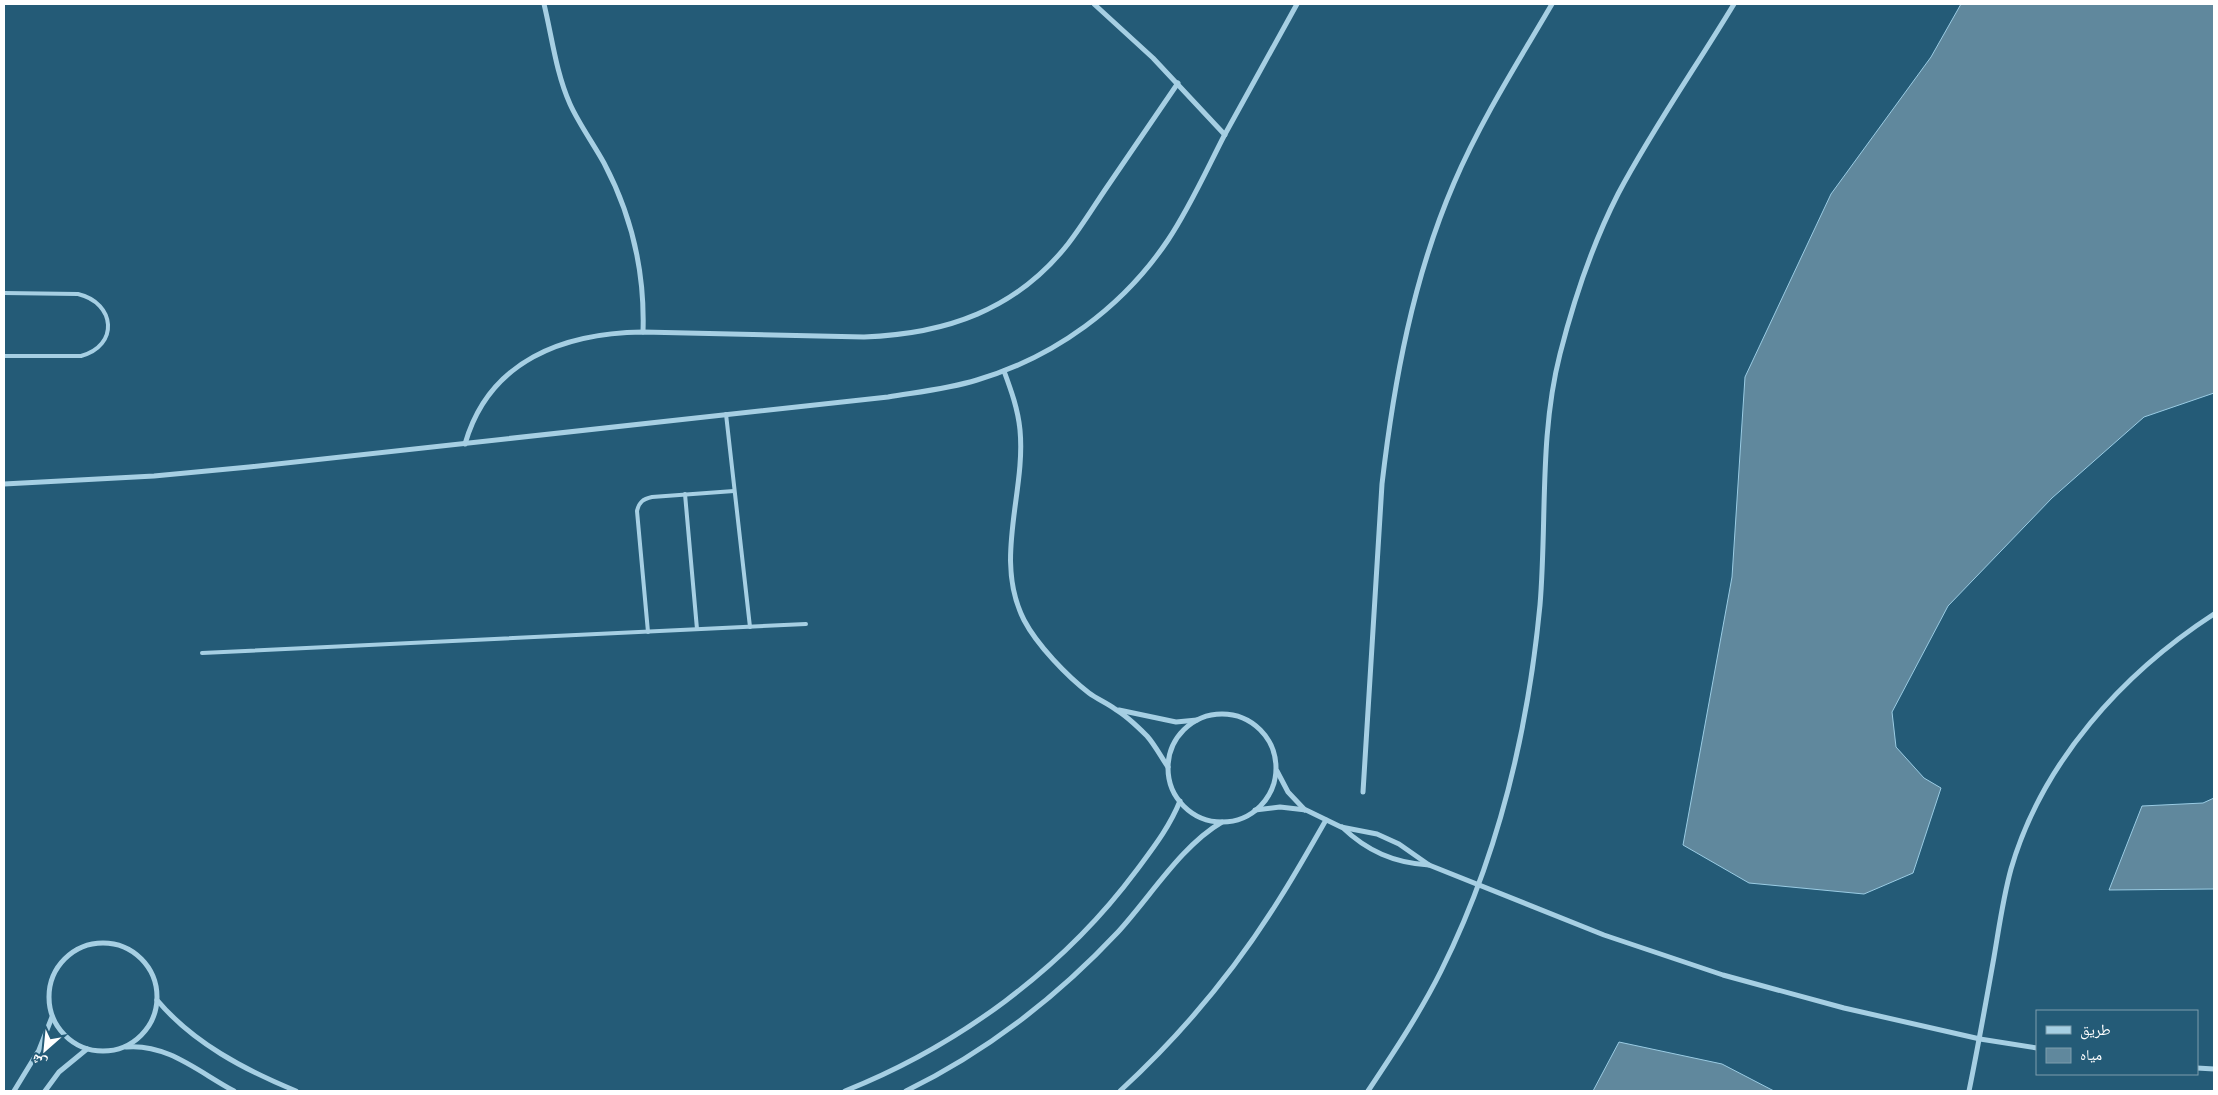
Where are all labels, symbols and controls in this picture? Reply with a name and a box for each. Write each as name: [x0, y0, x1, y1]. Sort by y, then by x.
legend: [2036, 1010, 2198, 1075]
text: طريق: [2080, 1020, 2111, 1040]
north arrow: [20, 1025, 70, 1075]
text: مياه: [2080, 1045, 2102, 1065]
text: ش: [28, 1049, 50, 1073]

